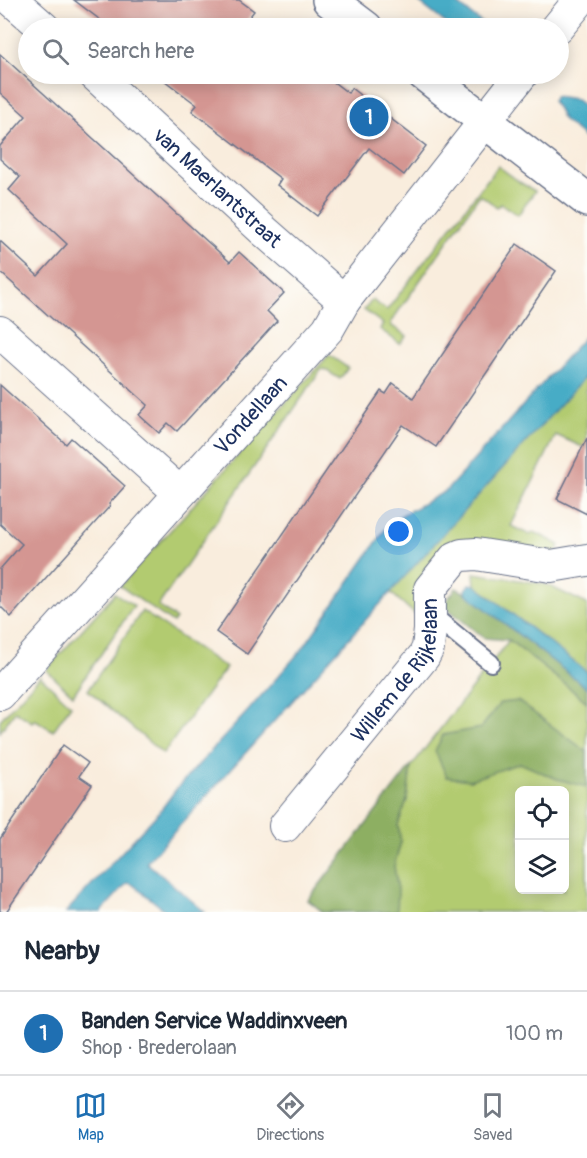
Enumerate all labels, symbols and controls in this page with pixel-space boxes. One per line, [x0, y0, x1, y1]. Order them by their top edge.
search box [18, 18, 569, 84]
icon: search [39, 35, 72, 68]
text: Search here [87, 37, 194, 65]
pin: 1 [350, 94, 388, 140]
street label: van Maerlantstraat [147, 121, 288, 254]
street label: Vondellaan [208, 370, 293, 460]
your location [384, 517, 413, 546]
street label: Willem de Rijkelaan [345, 598, 444, 748]
map controls [515, 786, 569, 894]
button: locate [515, 786, 569, 840]
button: layers [515, 840, 569, 894]
text: Nearby [24, 935, 100, 967]
text: Banden Service Waddinxveen [81, 1007, 348, 1035]
text: 1 [40, 1021, 47, 1046]
text: 100 m [506, 1021, 563, 1046]
text: Shop · Brederolaan [81, 1035, 237, 1060]
tab: Map [74, 1089, 107, 1145]
tab: Directions [256, 1089, 324, 1145]
tab: Saved [473, 1089, 513, 1145]

